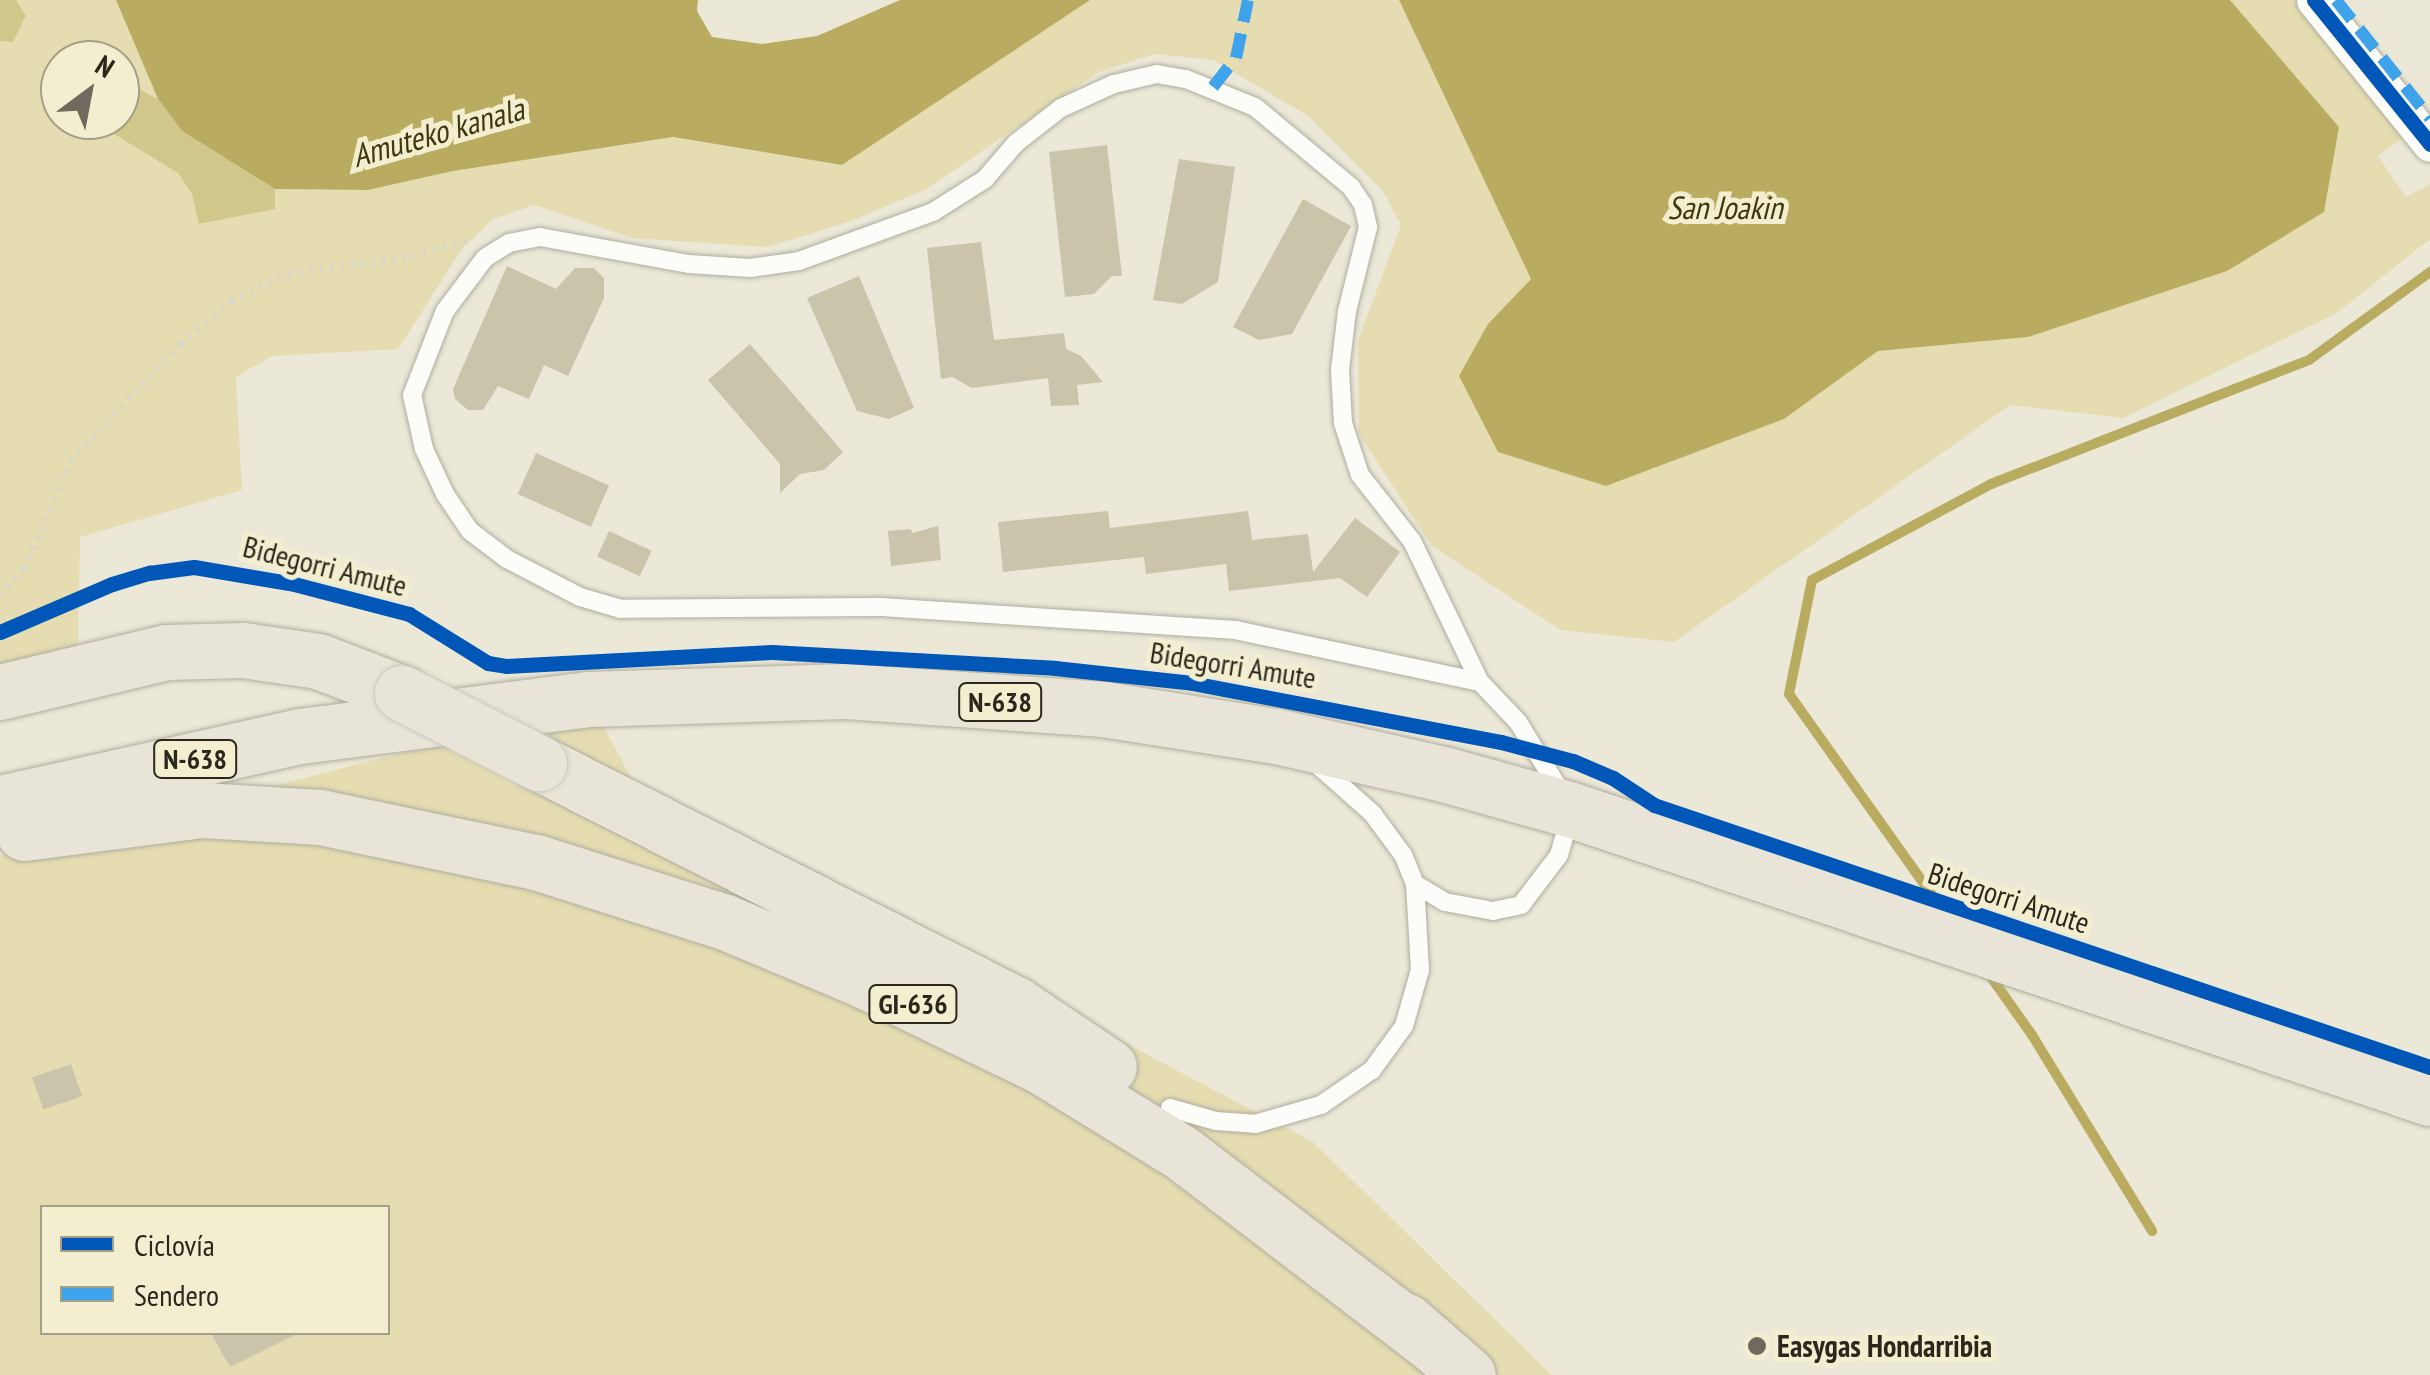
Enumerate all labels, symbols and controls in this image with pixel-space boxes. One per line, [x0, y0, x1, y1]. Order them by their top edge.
north arrow [40, 40, 140, 140]
text: N [89, 46, 121, 86]
water label: Amuteko kanala [348, 89, 528, 175]
water label: San Joakin [1667, 188, 1783, 226]
street label: Bidegorri Amute [239, 528, 411, 604]
street label: Bidegorri Amute [1147, 634, 1319, 696]
road number: N-638 [958, 679, 1042, 725]
road number: N-638 [152, 736, 238, 782]
street label: Bidegorri Amute [1923, 855, 2095, 941]
road number: GI-636 [868, 981, 958, 1027]
legend [40, 1205, 390, 1335]
text: Ciclovía [134, 1225, 215, 1264]
text: Sendero [134, 1275, 219, 1314]
place label: Easygas Hondarribia [1777, 1328, 1992, 1364]
marker: Easygas Hondarribia [1746, 1335, 1768, 1357]

